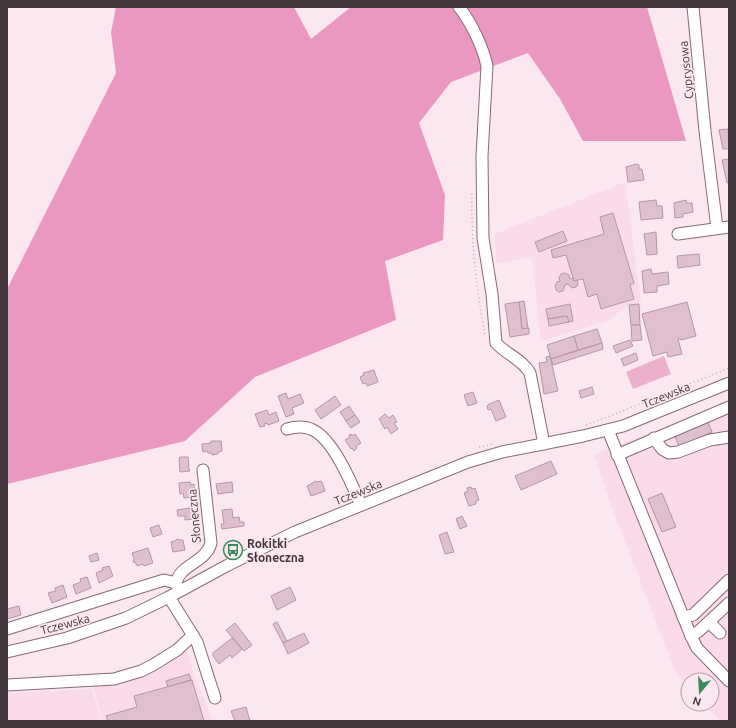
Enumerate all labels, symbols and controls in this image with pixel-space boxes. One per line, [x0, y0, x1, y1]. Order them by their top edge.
street label: Cyprysowa [676, 40, 696, 100]
street label: Tczewska [640, 380, 692, 410]
street label: Tczewska [332, 477, 384, 507]
street label: Słoneczna [185, 488, 203, 544]
place label: Rokitki Słoneczna [247, 537, 304, 564]
bus stop icon: Rokitki Słoneczna [222, 539, 244, 561]
street label: Tczewska [39, 611, 91, 637]
north arrow [680, 672, 720, 712]
text: N [691, 695, 703, 708]

